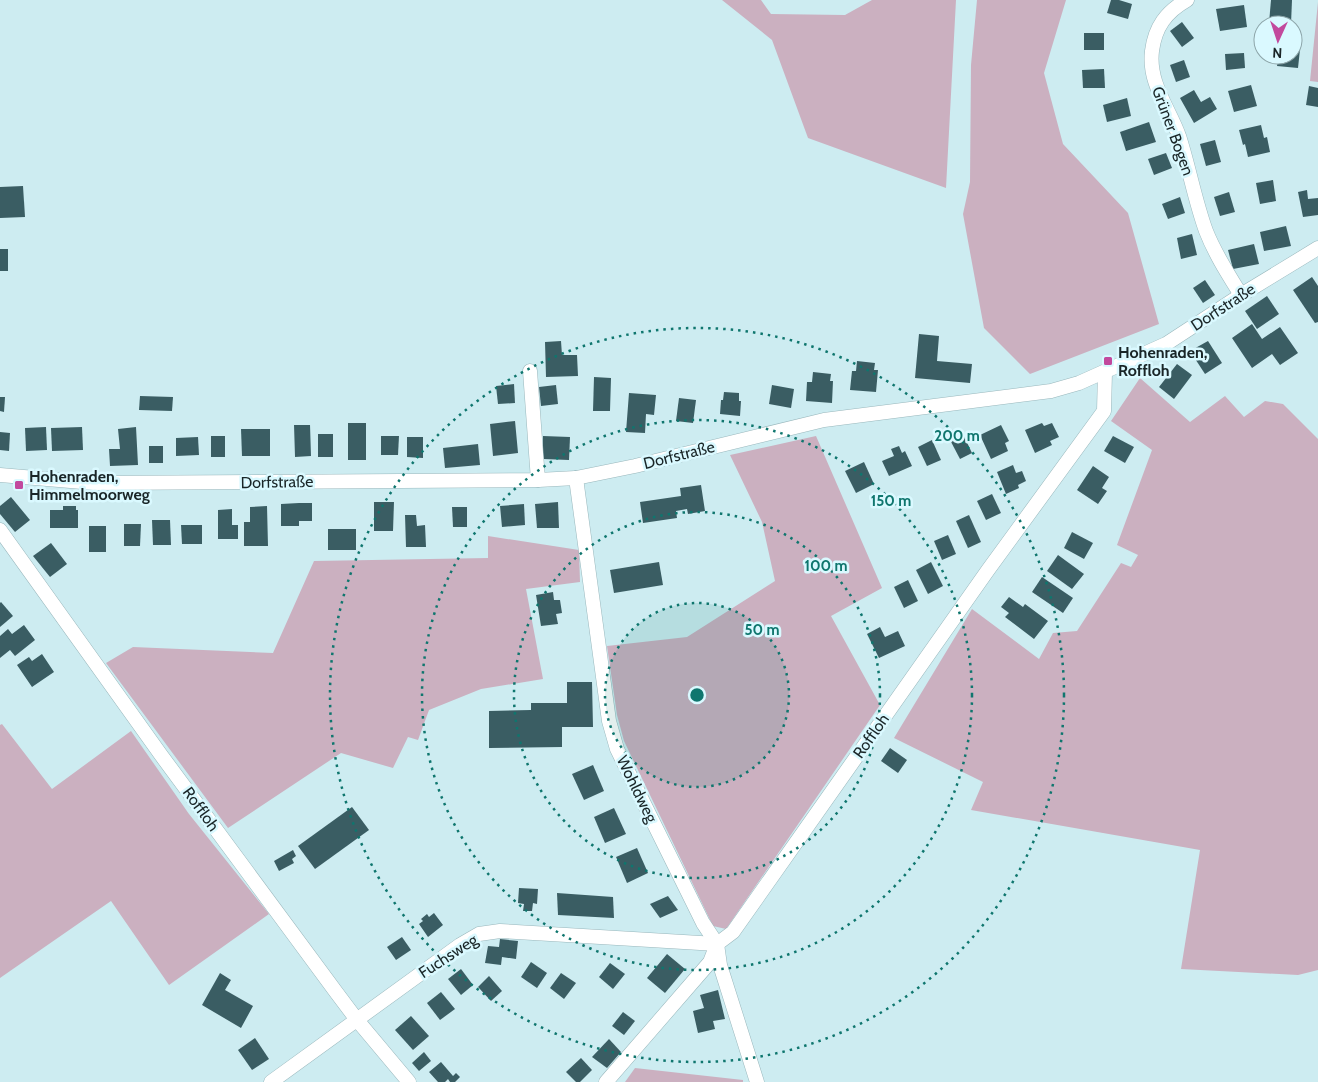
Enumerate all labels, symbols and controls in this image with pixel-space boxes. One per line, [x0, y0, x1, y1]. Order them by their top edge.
north arrow [1253, 15, 1303, 65]
text: N [1272, 44, 1283, 62]
street label: Grüner Bogen [1148, 84, 1198, 178]
street label: Dorfstraße [1187, 279, 1259, 335]
place label: Hohenraden, Roffloh [1118, 343, 1208, 380]
marker: Hohenraden, Roffloh [1102, 355, 1114, 367]
text: 200 m [934, 427, 980, 445]
street label: Dorfstraße [641, 437, 717, 473]
place label: Hohenraden, Himmelmoorweg [29, 467, 150, 504]
street label: Dorfstraße [241, 472, 313, 492]
marker: Hohenraden, Himmelmoorweg [13, 479, 25, 491]
text: 150 m [871, 492, 911, 510]
text: 100 m [804, 557, 848, 575]
text: 50 m [744, 621, 780, 639]
centre of rings [688, 686, 706, 704]
street label: Roffloh [849, 710, 893, 762]
street label: Wohldweg [613, 752, 662, 827]
street label: Roffloh [179, 783, 223, 835]
street label: Fuchsweg [415, 929, 482, 982]

